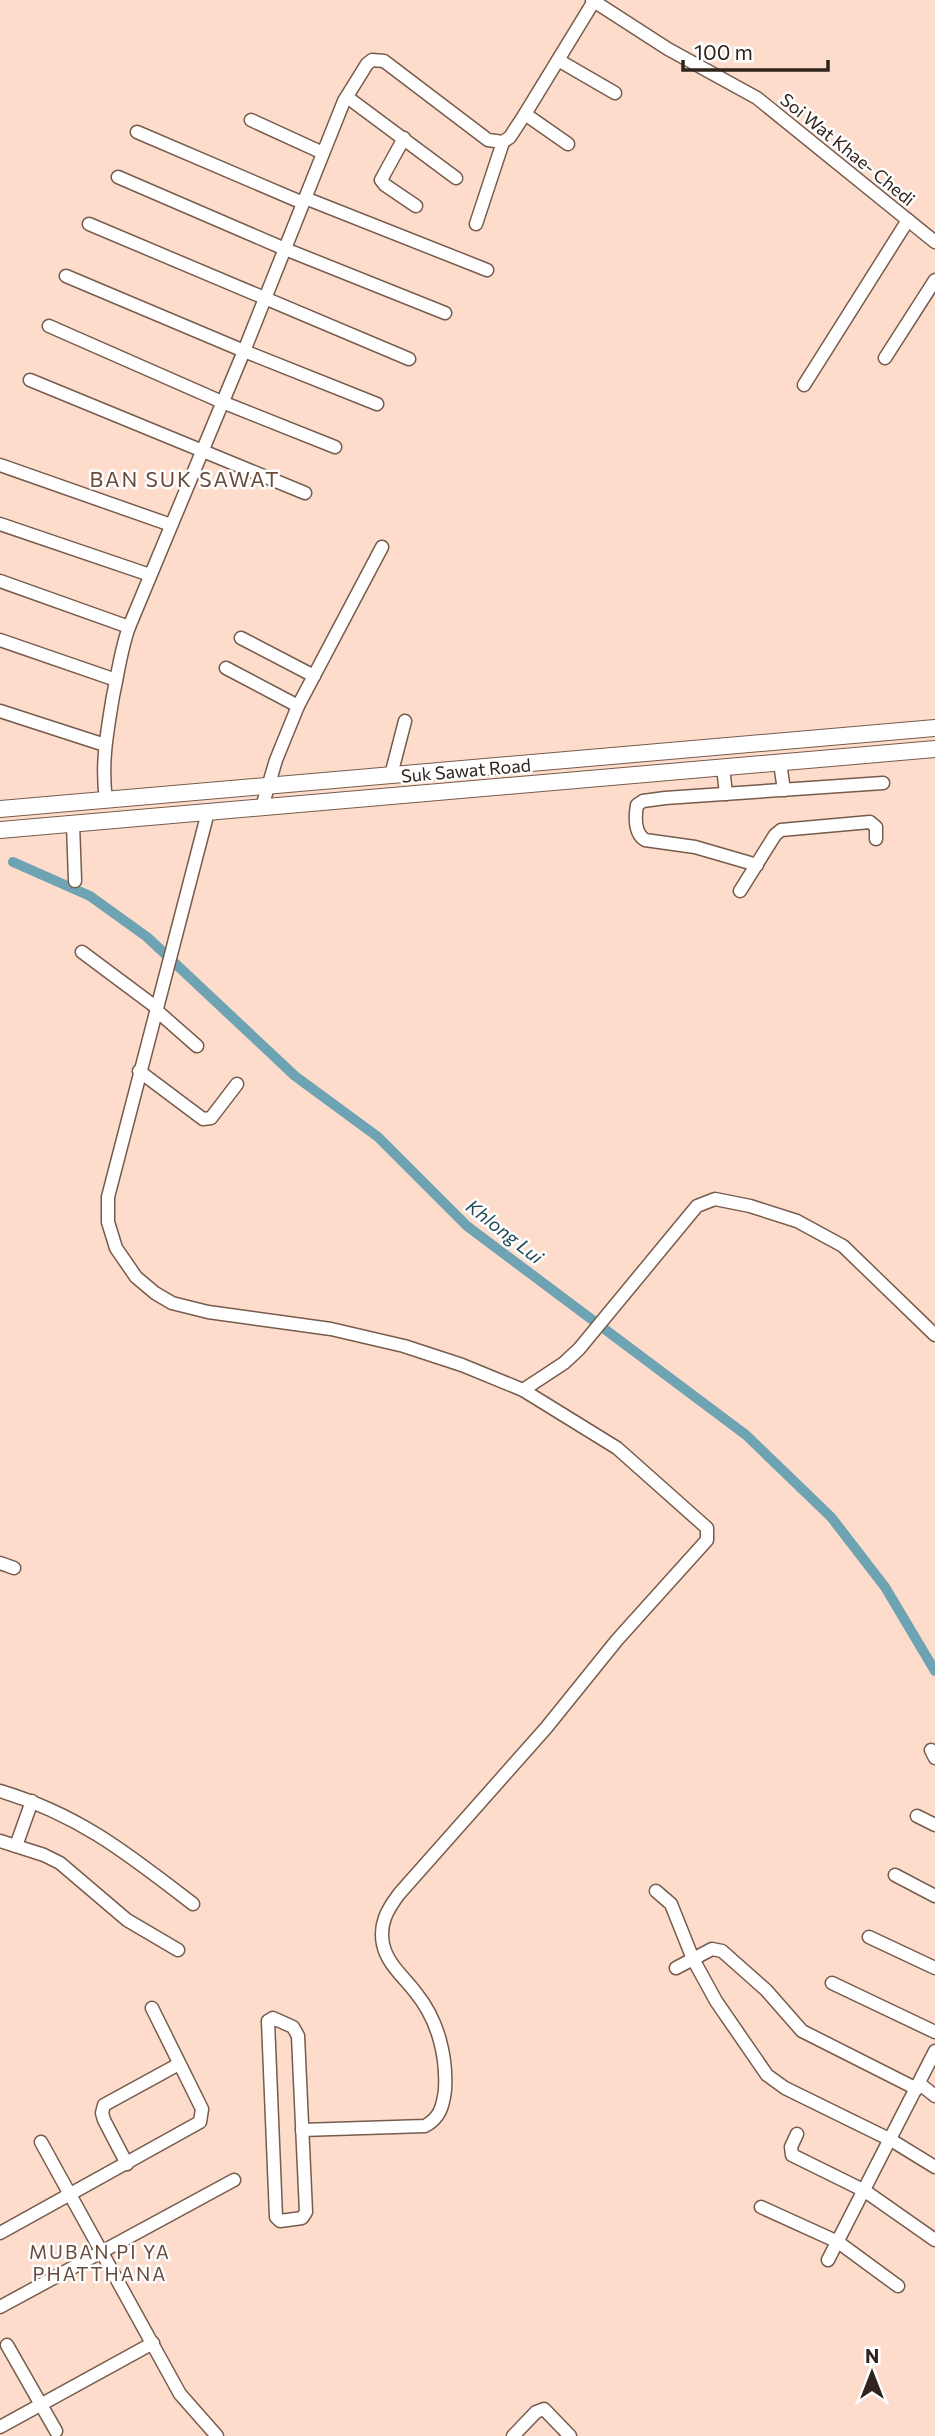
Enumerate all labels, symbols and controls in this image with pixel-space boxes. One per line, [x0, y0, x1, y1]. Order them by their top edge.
scale bar [683, 28, 828, 72]
text: 100 m [694, 39, 753, 64]
street label: Soi Wat Khae- Chedi [776, 88, 920, 210]
district label: BAN SUK SAWAT [90, 466, 280, 491]
street label: Suk Sawat Road [400, 753, 532, 787]
water label: Khlong Lui [462, 1194, 549, 1269]
district label: MUBAN PI YA PHATTHANA [29, 2240, 171, 2285]
north arrow [837, 2338, 907, 2408]
text: N [865, 2344, 879, 2367]

